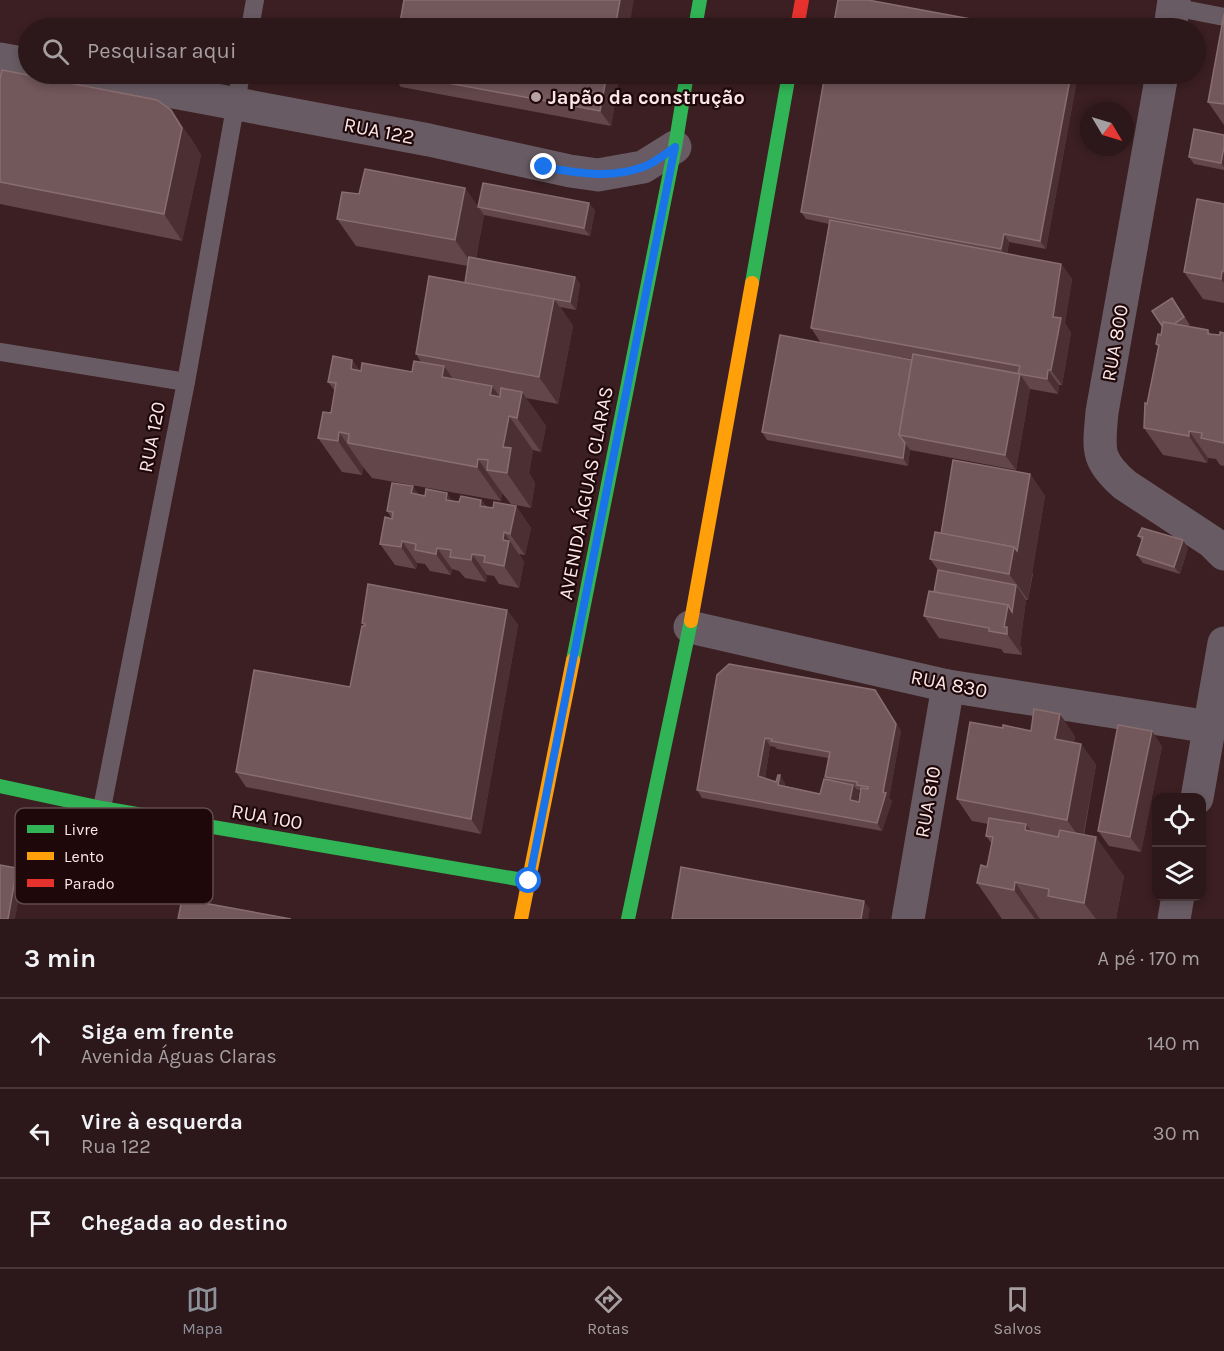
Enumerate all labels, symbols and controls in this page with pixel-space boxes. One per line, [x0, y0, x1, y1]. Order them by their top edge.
search box [18, 18, 1206, 84]
icon: search [39, 35, 72, 68]
text: Pesquisar aqui [87, 38, 236, 64]
place label: Japão da construção [548, 86, 745, 109]
marker: Japão da construção [529, 90, 543, 104]
north arrow [1080, 102, 1134, 156]
street label: RUA 122 [342, 113, 416, 149]
route end [530, 153, 556, 179]
street label: RUA 800 [1097, 303, 1133, 383]
street label: AVENIDA ÁGUAS CLARAS [553, 384, 618, 602]
street label: RUA 120 [134, 400, 170, 474]
street label: RUA 830 [909, 665, 989, 703]
street label: RUA 810 [910, 764, 946, 840]
map controls [1152, 793, 1206, 901]
button: locate [1152, 793, 1206, 847]
street label: RUA 100 [230, 799, 304, 835]
legend [15, 808, 213, 904]
text: Livre [64, 820, 98, 839]
text: Lento [64, 847, 104, 866]
button: layers [1152, 847, 1206, 901]
route start [515, 867, 541, 893]
text: Parado [64, 874, 114, 893]
text: 3 min [24, 943, 96, 974]
text: A pé · 170 m [1097, 947, 1200, 970]
text: Siga em frente [81, 1019, 234, 1045]
icon: ahead [24, 1027, 57, 1060]
text: 140 m [1147, 1032, 1200, 1055]
text: Avenida Águas Claras [81, 1045, 277, 1068]
text: Vire à esquerda [81, 1109, 243, 1135]
icon: left [24, 1117, 57, 1150]
text: 30 m [1153, 1122, 1200, 1145]
text: Rua 122 [81, 1135, 151, 1158]
icon: arrive [24, 1207, 57, 1240]
text: Chegada ao destino [81, 1210, 288, 1236]
tab: Mapa [182, 1283, 223, 1338]
tab: Rotas [587, 1283, 629, 1338]
tab: Salvos [994, 1283, 1042, 1338]

